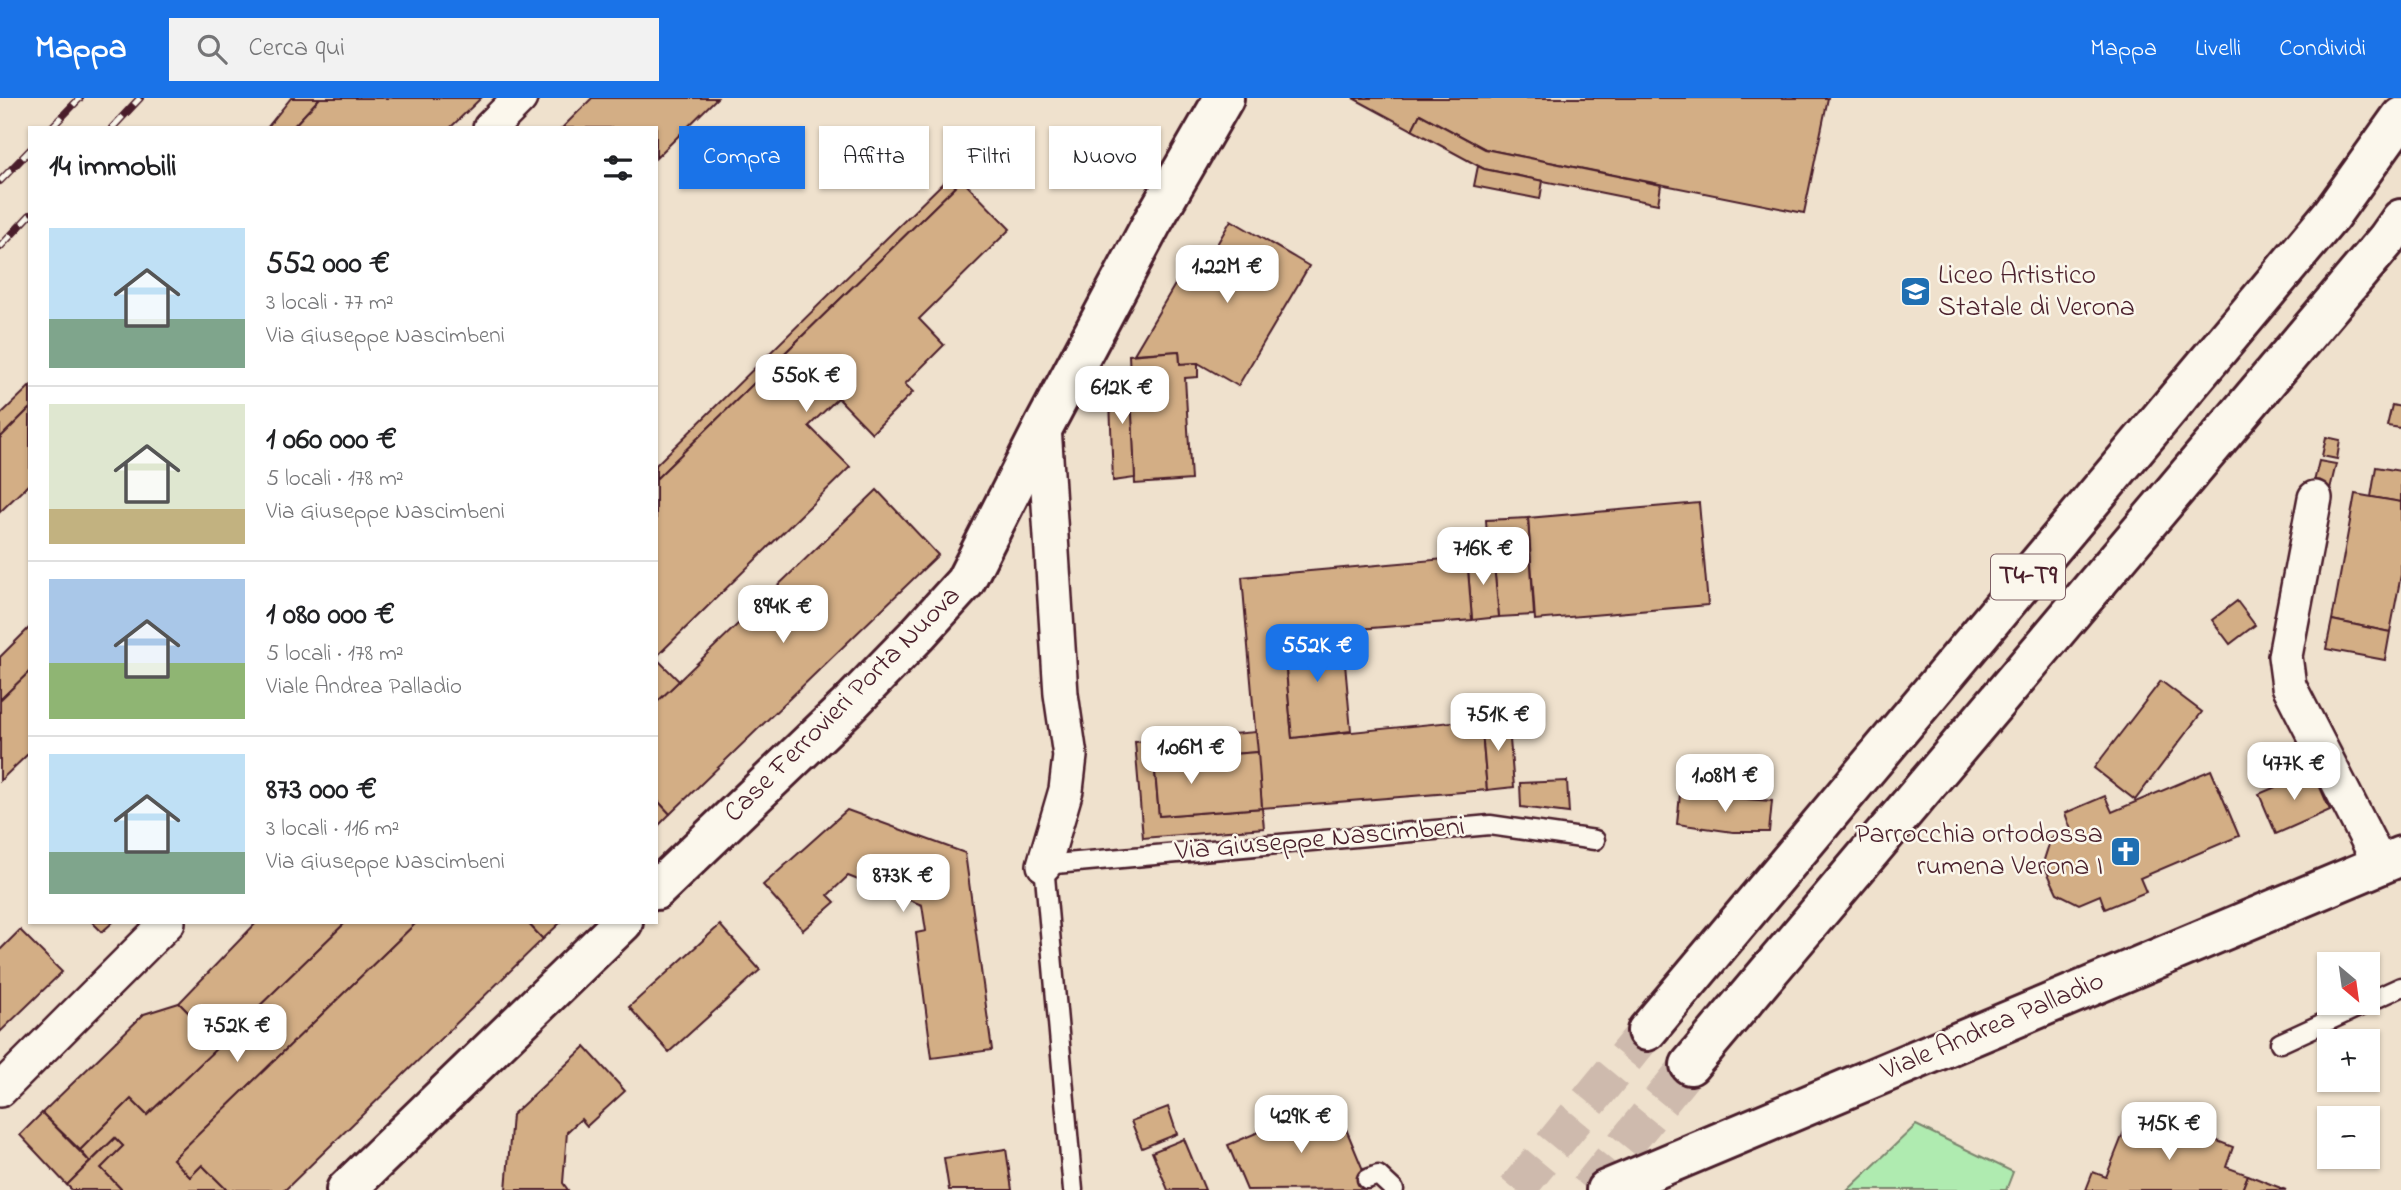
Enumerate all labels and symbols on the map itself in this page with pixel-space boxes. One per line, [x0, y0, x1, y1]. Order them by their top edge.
pin: 1.22M € [1162, 246, 1292, 305]
place label: Liceo Artistico Statale di Verona [1938, 256, 2135, 329]
school or university icon: Liceo Artistico Statale di Verona [1898, 275, 1932, 309]
pin: 550K € [749, 354, 863, 414]
pin: 612K € [1065, 366, 1179, 426]
pin: 716K € [1426, 528, 1540, 587]
road number: T4-T9 [1991, 555, 2065, 600]
street label: Case Ferrovieri Porta Nuova [715, 577, 971, 833]
pin: 894K € [726, 586, 840, 645]
pin: 552K € [1260, 624, 1374, 684]
pin: 751K € [1441, 694, 1555, 753]
pin: 1.06M € [1126, 726, 1256, 786]
pin: 477K € [2237, 742, 2351, 802]
pin: 1.08M € [1660, 754, 1790, 814]
street label: Via Giuseppe Nascimbeni [1172, 807, 1467, 873]
place label: Parrocchia ortodossa rumena Verona I [1855, 815, 2103, 888]
church icon: Parrocchia ortodossa rumena Verona I [2109, 834, 2143, 868]
pin: 873K € [846, 854, 960, 914]
north arrow [2317, 952, 2380, 1015]
street label: Viale Andrea Palladio [1874, 962, 2111, 1093]
pin: 752K € [180, 1004, 294, 1064]
pin: 429K € [1244, 1096, 1358, 1155]
pin: 715K € [2112, 1102, 2226, 1162]

